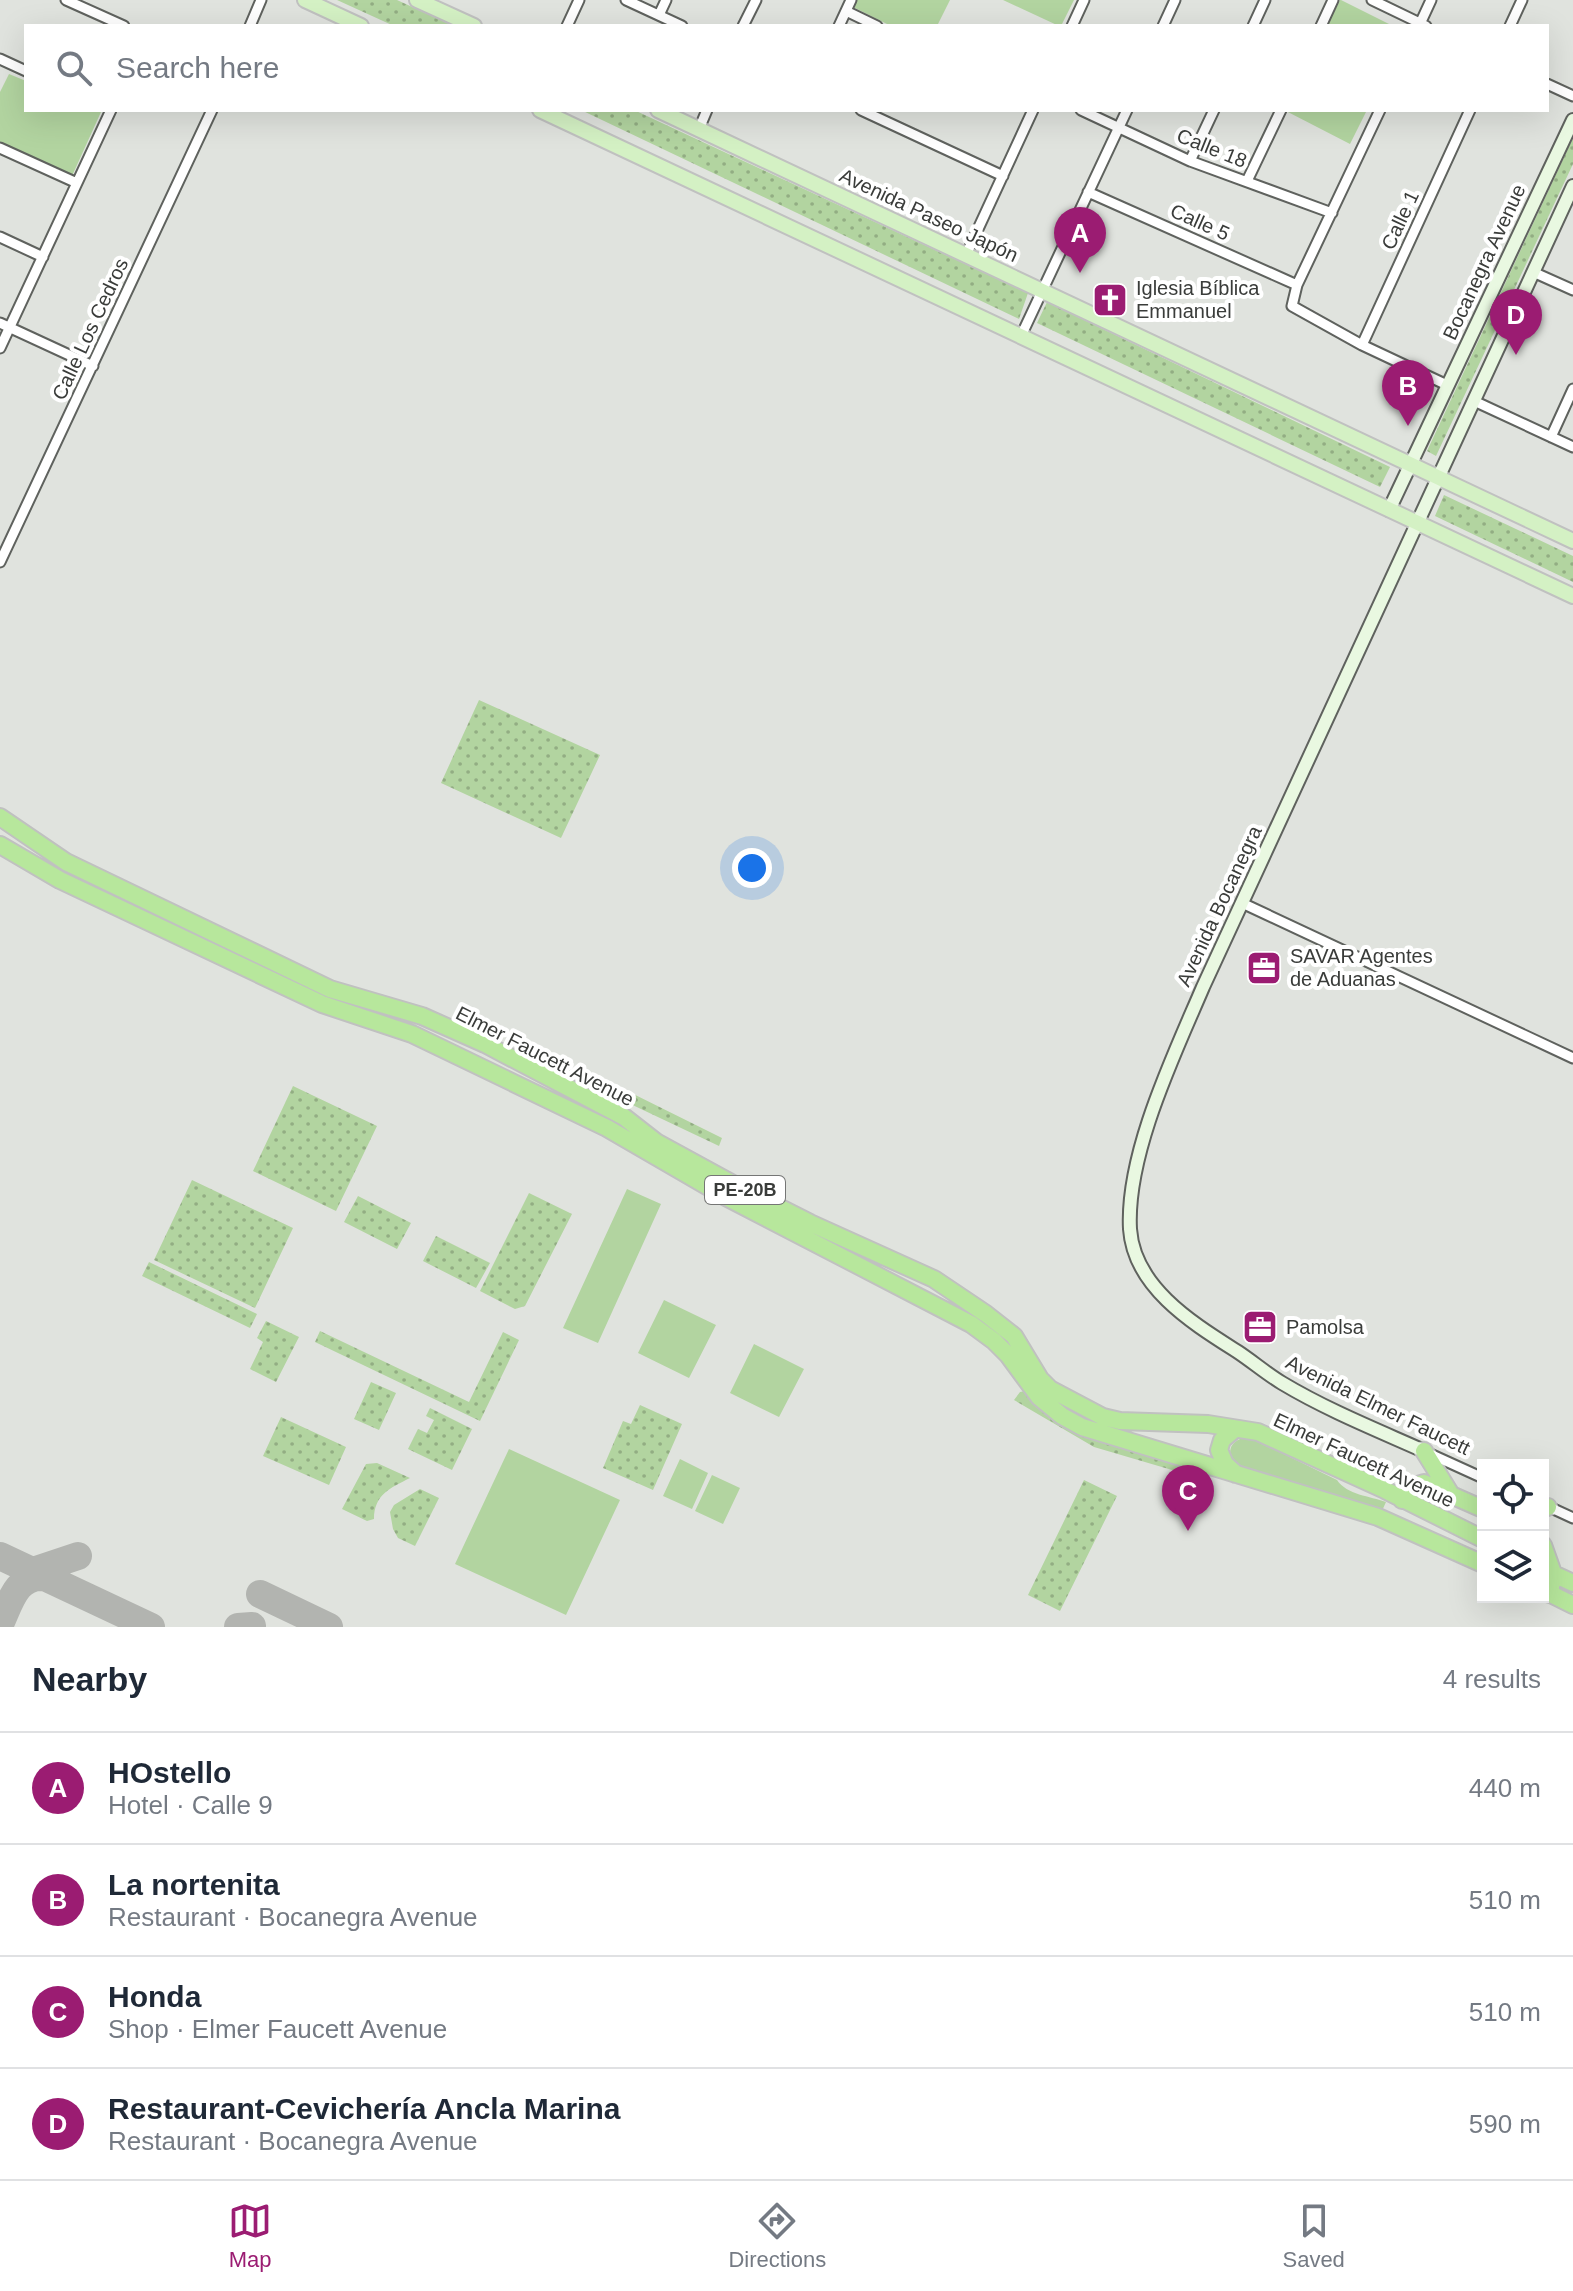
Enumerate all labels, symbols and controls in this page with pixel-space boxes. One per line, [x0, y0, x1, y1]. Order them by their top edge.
search box [24, 24, 1549, 112]
icon: search [52, 46, 96, 90]
text: Search here [116, 51, 279, 84]
street label: Calle 18 [1174, 124, 1250, 172]
street label: Avenida Paseo Japón [836, 164, 1022, 266]
street label: Bocanegra Avenue [1438, 181, 1530, 343]
street label: Calle 1 [1377, 187, 1423, 253]
street label: Calle 5 [1167, 199, 1233, 245]
pin: A [1054, 207, 1106, 273]
street label: Calle Los Cedros [48, 255, 132, 403]
place label: Iglesia Bíblica Emmanuel [1136, 277, 1260, 322]
church icon: Iglesia Bíblica Emmanuel [1091, 281, 1129, 319]
pin: D [1490, 289, 1542, 355]
pin: B [1382, 360, 1434, 426]
street label: Avenida Bocanegra [1172, 822, 1266, 990]
your location [732, 848, 772, 888]
place label: SAVAR Agentes de Aduanas [1290, 945, 1433, 990]
office icon: SAVAR Agentes de Aduanas [1245, 949, 1283, 987]
street label: Elmer Faucett Avenue [453, 1002, 637, 1110]
road number: PE-20B [705, 1176, 785, 1204]
office icon: Pamolsa [1241, 1308, 1279, 1346]
place label: Pamolsa [1286, 1316, 1365, 1338]
street label: Avenida Elmer Faucett [1282, 1351, 1474, 1459]
street label: Elmer Faucett Avenue [1270, 1409, 1458, 1511]
map controls [1477, 1459, 1549, 1603]
button: locate [1477, 1459, 1549, 1531]
pin: C [1162, 1465, 1214, 1531]
button: layers [1477, 1531, 1549, 1603]
text: Nearby [32, 1660, 147, 1698]
text: 4 results [1443, 1664, 1541, 1694]
text: HOstello [108, 1756, 231, 1789]
text: A [49, 1773, 67, 1803]
text: 440 m [1469, 1773, 1541, 1803]
text: Hotel · Calle 9 [108, 1790, 273, 1820]
text: La nortenita [108, 1868, 280, 1901]
text: B [49, 1885, 67, 1915]
text: 510 m [1469, 1885, 1541, 1915]
text: Restaurant · Bocanegra Avenue [108, 1902, 478, 1932]
text: Honda [108, 1980, 201, 2013]
text: C [49, 1997, 67, 2027]
text: 510 m [1469, 1997, 1541, 2027]
text: Shop · Elmer Faucett Avenue [108, 2014, 447, 2044]
text: Restaurant-Cevichería Ancla Marina [108, 2092, 620, 2125]
text: D [49, 2109, 67, 2139]
text: 590 m [1469, 2109, 1541, 2139]
text: Restaurant · Bocanegra Avenue [108, 2126, 478, 2156]
tab: Map [228, 2199, 272, 2273]
tab: Directions [728, 2199, 826, 2273]
tab: Saved [1282, 2199, 1345, 2273]

